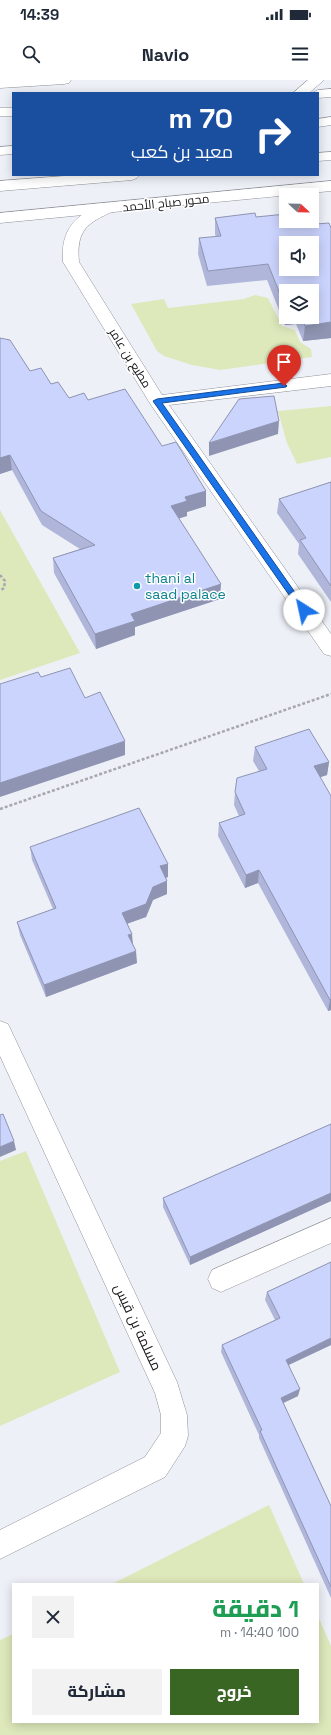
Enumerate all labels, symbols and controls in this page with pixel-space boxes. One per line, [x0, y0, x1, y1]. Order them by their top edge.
text: 14:39 [20, 5, 59, 24]
icon: search [20, 43, 42, 65]
text: Navio [142, 43, 189, 66]
icon: menu [289, 43, 311, 65]
text: 70 m [168, 100, 233, 136]
icon: right [247, 108, 299, 160]
text: معبد بن كعب [131, 140, 233, 163]
north arrow [279, 188, 319, 228]
map controls [279, 188, 319, 324]
street label: محور صباح الأحمد [122, 190, 210, 216]
button: sound [279, 236, 319, 276]
button: layers [279, 284, 319, 324]
street label: مطيع بن عامر [105, 324, 155, 391]
pin [267, 345, 301, 386]
icon: arrive [273, 351, 295, 373]
place label: thani al saad palace [145, 569, 226, 603]
marker: thani al saad palace [132, 581, 142, 591]
position arrow [283, 589, 325, 631]
street label: مسلمة بن قيس [110, 1281, 166, 1373]
text: 1 دقيقة [212, 1593, 299, 1624]
button: close [32, 1596, 74, 1638]
text: 100 m · 14:40 [220, 1624, 299, 1641]
button: مشاركة [32, 1669, 162, 1715]
button: خروج [170, 1669, 299, 1715]

